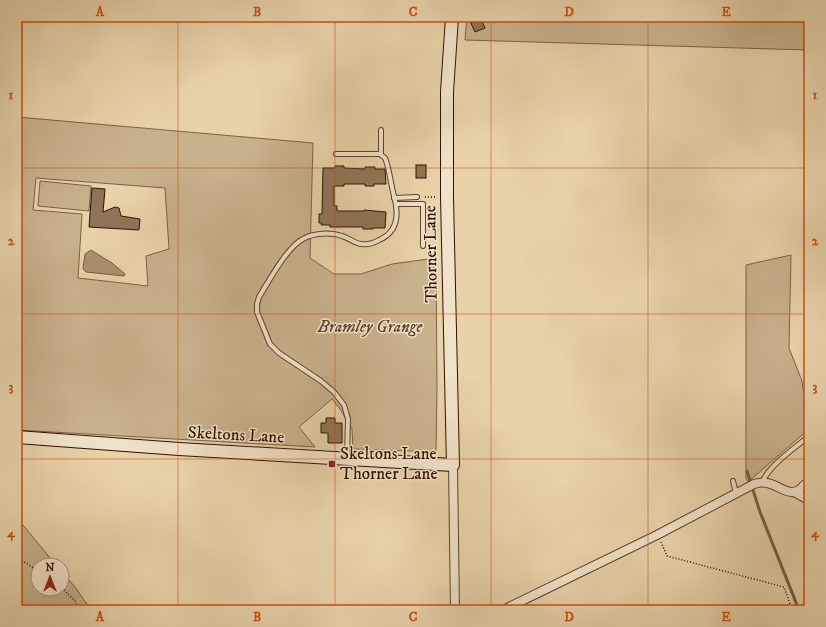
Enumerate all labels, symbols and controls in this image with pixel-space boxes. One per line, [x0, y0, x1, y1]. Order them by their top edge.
text: A [95, 4, 105, 20]
text: B [253, 4, 261, 20]
text: C [409, 4, 418, 20]
text: D [564, 4, 574, 20]
text: E [721, 4, 731, 20]
text: 1 [9, 87, 14, 103]
text: 1 [813, 87, 818, 103]
street label: Thorner Lane [419, 205, 443, 303]
text: 2 [8, 233, 15, 249]
text: 2 [812, 233, 819, 249]
park label: Bramley Grange [317, 316, 424, 338]
text: 3 [9, 379, 14, 395]
text: 3 [813, 379, 818, 395]
street label: Skeltons Lane [187, 421, 285, 449]
place label: Skeltons Lane Thorner Lane [340, 443, 437, 485]
marker: Skeltons Lane Thorner Lane [327, 459, 337, 469]
text: 4 [6, 525, 15, 542]
text: 4 [810, 525, 819, 542]
north arrow [30, 557, 70, 597]
text: N [45, 561, 55, 575]
text: A [95, 609, 105, 625]
text: B [253, 609, 261, 625]
text: C [409, 609, 418, 625]
text: D [564, 609, 574, 625]
text: E [721, 609, 731, 625]

